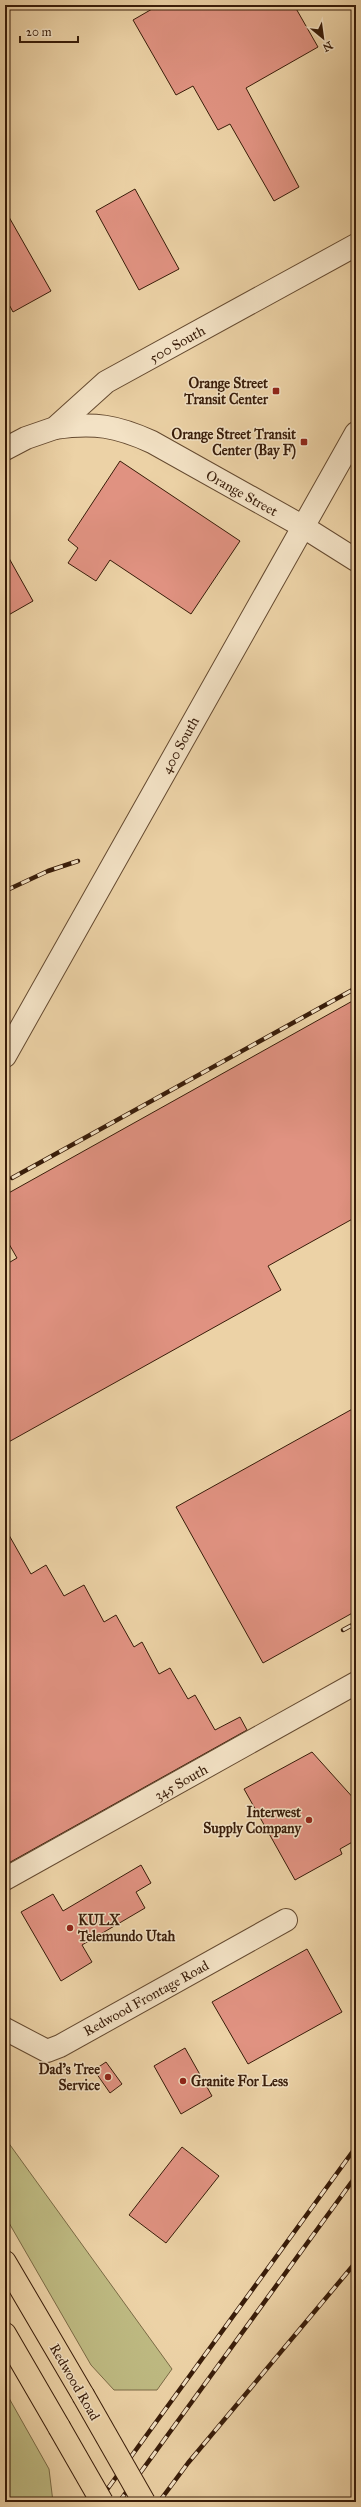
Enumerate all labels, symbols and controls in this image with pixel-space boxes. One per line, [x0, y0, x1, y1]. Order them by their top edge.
scale bar [20, 18, 78, 44]
north arrow [303, 18, 343, 58]
text: 20 m [26, 25, 52, 39]
text: N [320, 38, 335, 55]
street label: 500 South [146, 322, 208, 367]
place label: Orange Street Transit Center [183, 375, 269, 408]
marker: Orange Street Transit Center [271, 386, 281, 396]
place label: Orange Street Transit Center (Bay F) [172, 426, 296, 460]
marker: Orange Street Transit Center (Bay F) [299, 437, 309, 447]
street label: Orange Street [203, 467, 281, 520]
street label: 400 South [158, 714, 203, 777]
street label: 345 South [152, 1761, 211, 1804]
place label: Interwest Supply Company [203, 1804, 302, 1838]
marker: Interwest Supply Company [304, 1815, 314, 1825]
place label: KULX Telemundo Utah [77, 1912, 175, 1945]
marker: KULX Telemundo Utah [65, 1923, 75, 1933]
street label: Redwood Frontage Road [81, 1957, 212, 2040]
place label: Dad's Tree Service [38, 2061, 100, 2094]
marker: Dad's Tree Service [103, 2072, 113, 2082]
place label: Granite For Less [191, 2073, 288, 2090]
marker: Granite For Less [178, 2076, 188, 2086]
street label: Redwood Road [46, 2341, 103, 2424]

